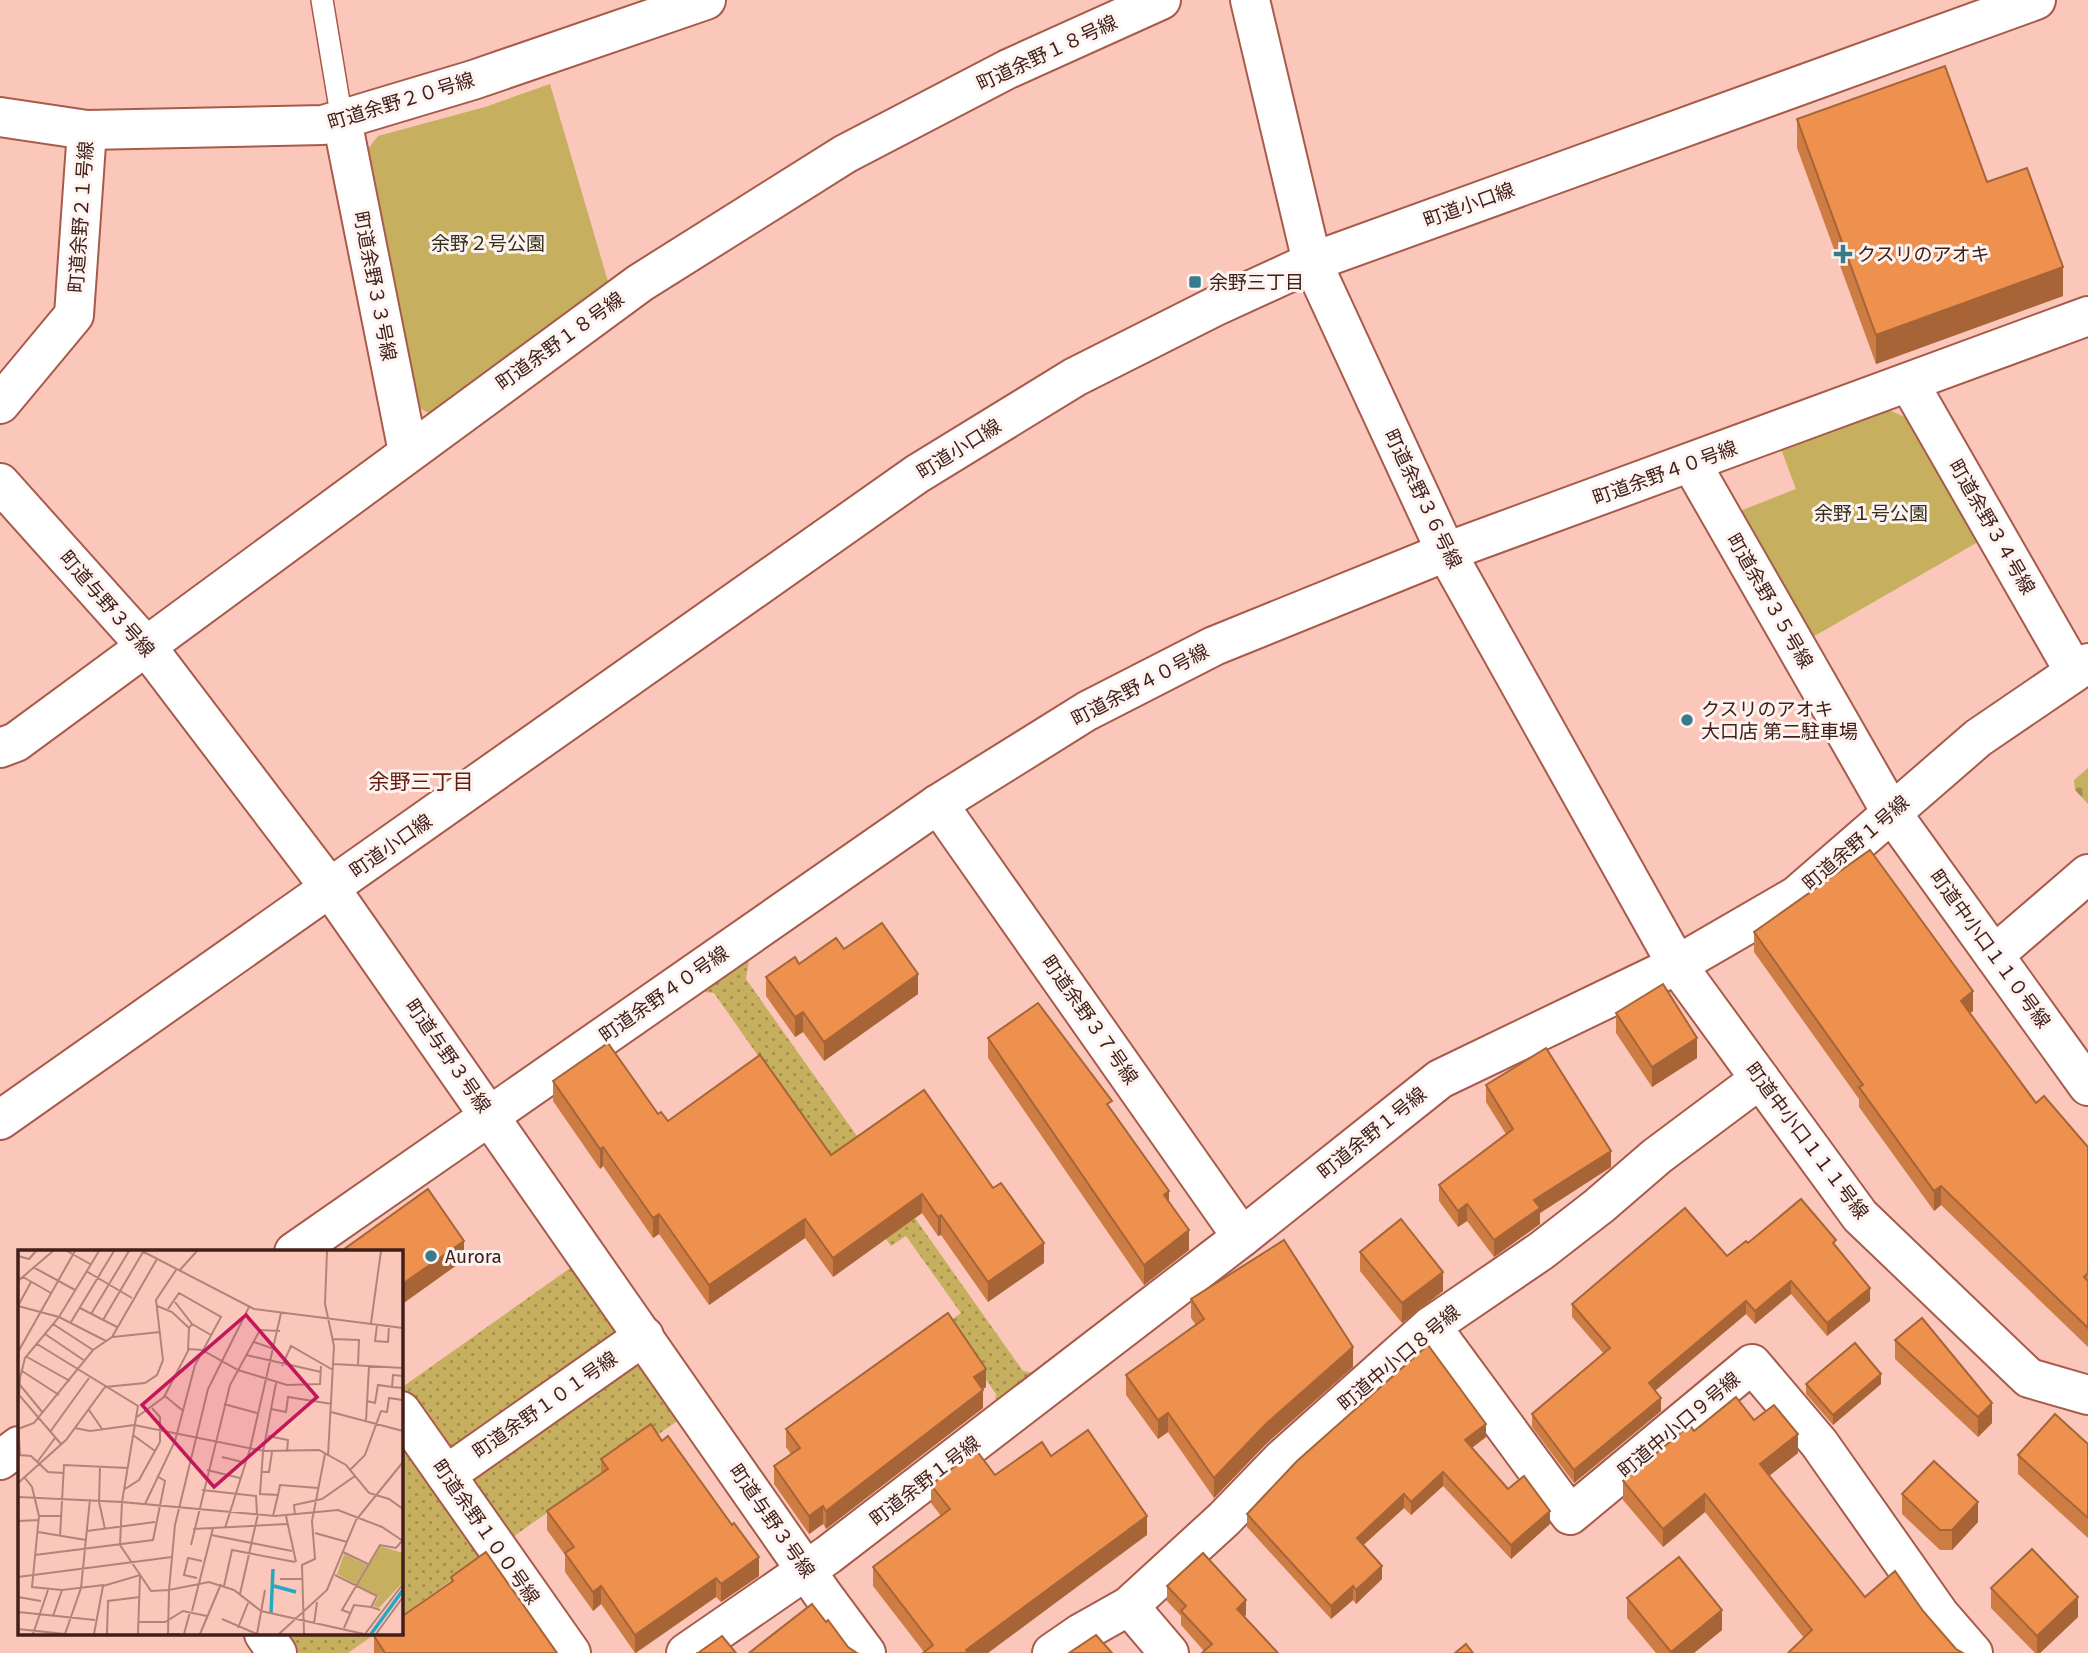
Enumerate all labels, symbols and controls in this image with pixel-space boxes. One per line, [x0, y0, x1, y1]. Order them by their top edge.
street label: 町道余野１８号線 [973, 10, 1121, 96]
street label: 町道余野２０号線 [325, 68, 477, 134]
street label: 町道余野２１号線 [64, 140, 98, 294]
street label: 町道小口線 [1420, 178, 1518, 232]
street label: 町道余野３３号線 [349, 209, 401, 363]
park label: 余野２号公園 [431, 232, 545, 255]
place label: クスリのアオキ [1857, 243, 1989, 266]
marker: クスリのアオキ [1835, 246, 1851, 262]
place label: 余野三丁目 [1209, 271, 1304, 294]
marker: 余野三丁目 [1187, 274, 1203, 290]
street label: 町道余野１８号線 [492, 287, 628, 395]
street label: 町道小口線 [913, 414, 1005, 484]
street label: 町道余野３６号線 [1379, 426, 1467, 572]
street label: 町道余野４０号線 [1590, 436, 1740, 510]
street label: 町道余野３４号線 [1944, 455, 2040, 599]
park label: 余野１号公園 [1814, 502, 1928, 525]
street label: 町道余野３５号線 [1722, 529, 1818, 673]
street label: 町道与野３号線 [55, 546, 159, 662]
street label: 町道余野４０号線 [1067, 639, 1213, 731]
place label: クスリのアオキ 大口店 第二駐車場 [1701, 698, 1858, 743]
marker: クスリのアオキ 大口店 第二駐車場 [1679, 712, 1695, 728]
district label: 余野三丁目 [369, 769, 474, 795]
street label: 町道余野１号線 [1798, 791, 1914, 895]
street label: 町道小口線 [345, 809, 437, 883]
street label: 町道中小口１１０号線 [1925, 865, 2055, 1033]
street label: 町道余野４０号線 [595, 941, 733, 1047]
street label: 町道余野３７号線 [1037, 951, 1143, 1089]
street label: 町道与野３号線 [400, 995, 496, 1117]
street label: 町道中小口１１１号線 [1741, 1058, 1873, 1224]
street label: 町道余野１号線 [1313, 1082, 1431, 1184]
place label: Aurora [445, 1245, 502, 1268]
marker: Aurora [423, 1248, 439, 1264]
inset map [18, 1250, 402, 1636]
street label: 町道中小口８号線 [1333, 1300, 1465, 1416]
street label: 町道余野１０１号線 [468, 1347, 622, 1463]
street label: 町道中小口９号線 [1613, 1367, 1745, 1483]
street label: 町道余野１号線 [866, 1431, 984, 1531]
street label: 町道余野１００号線 [428, 1455, 544, 1609]
street label: 町道与野３号線 [724, 1460, 820, 1582]

